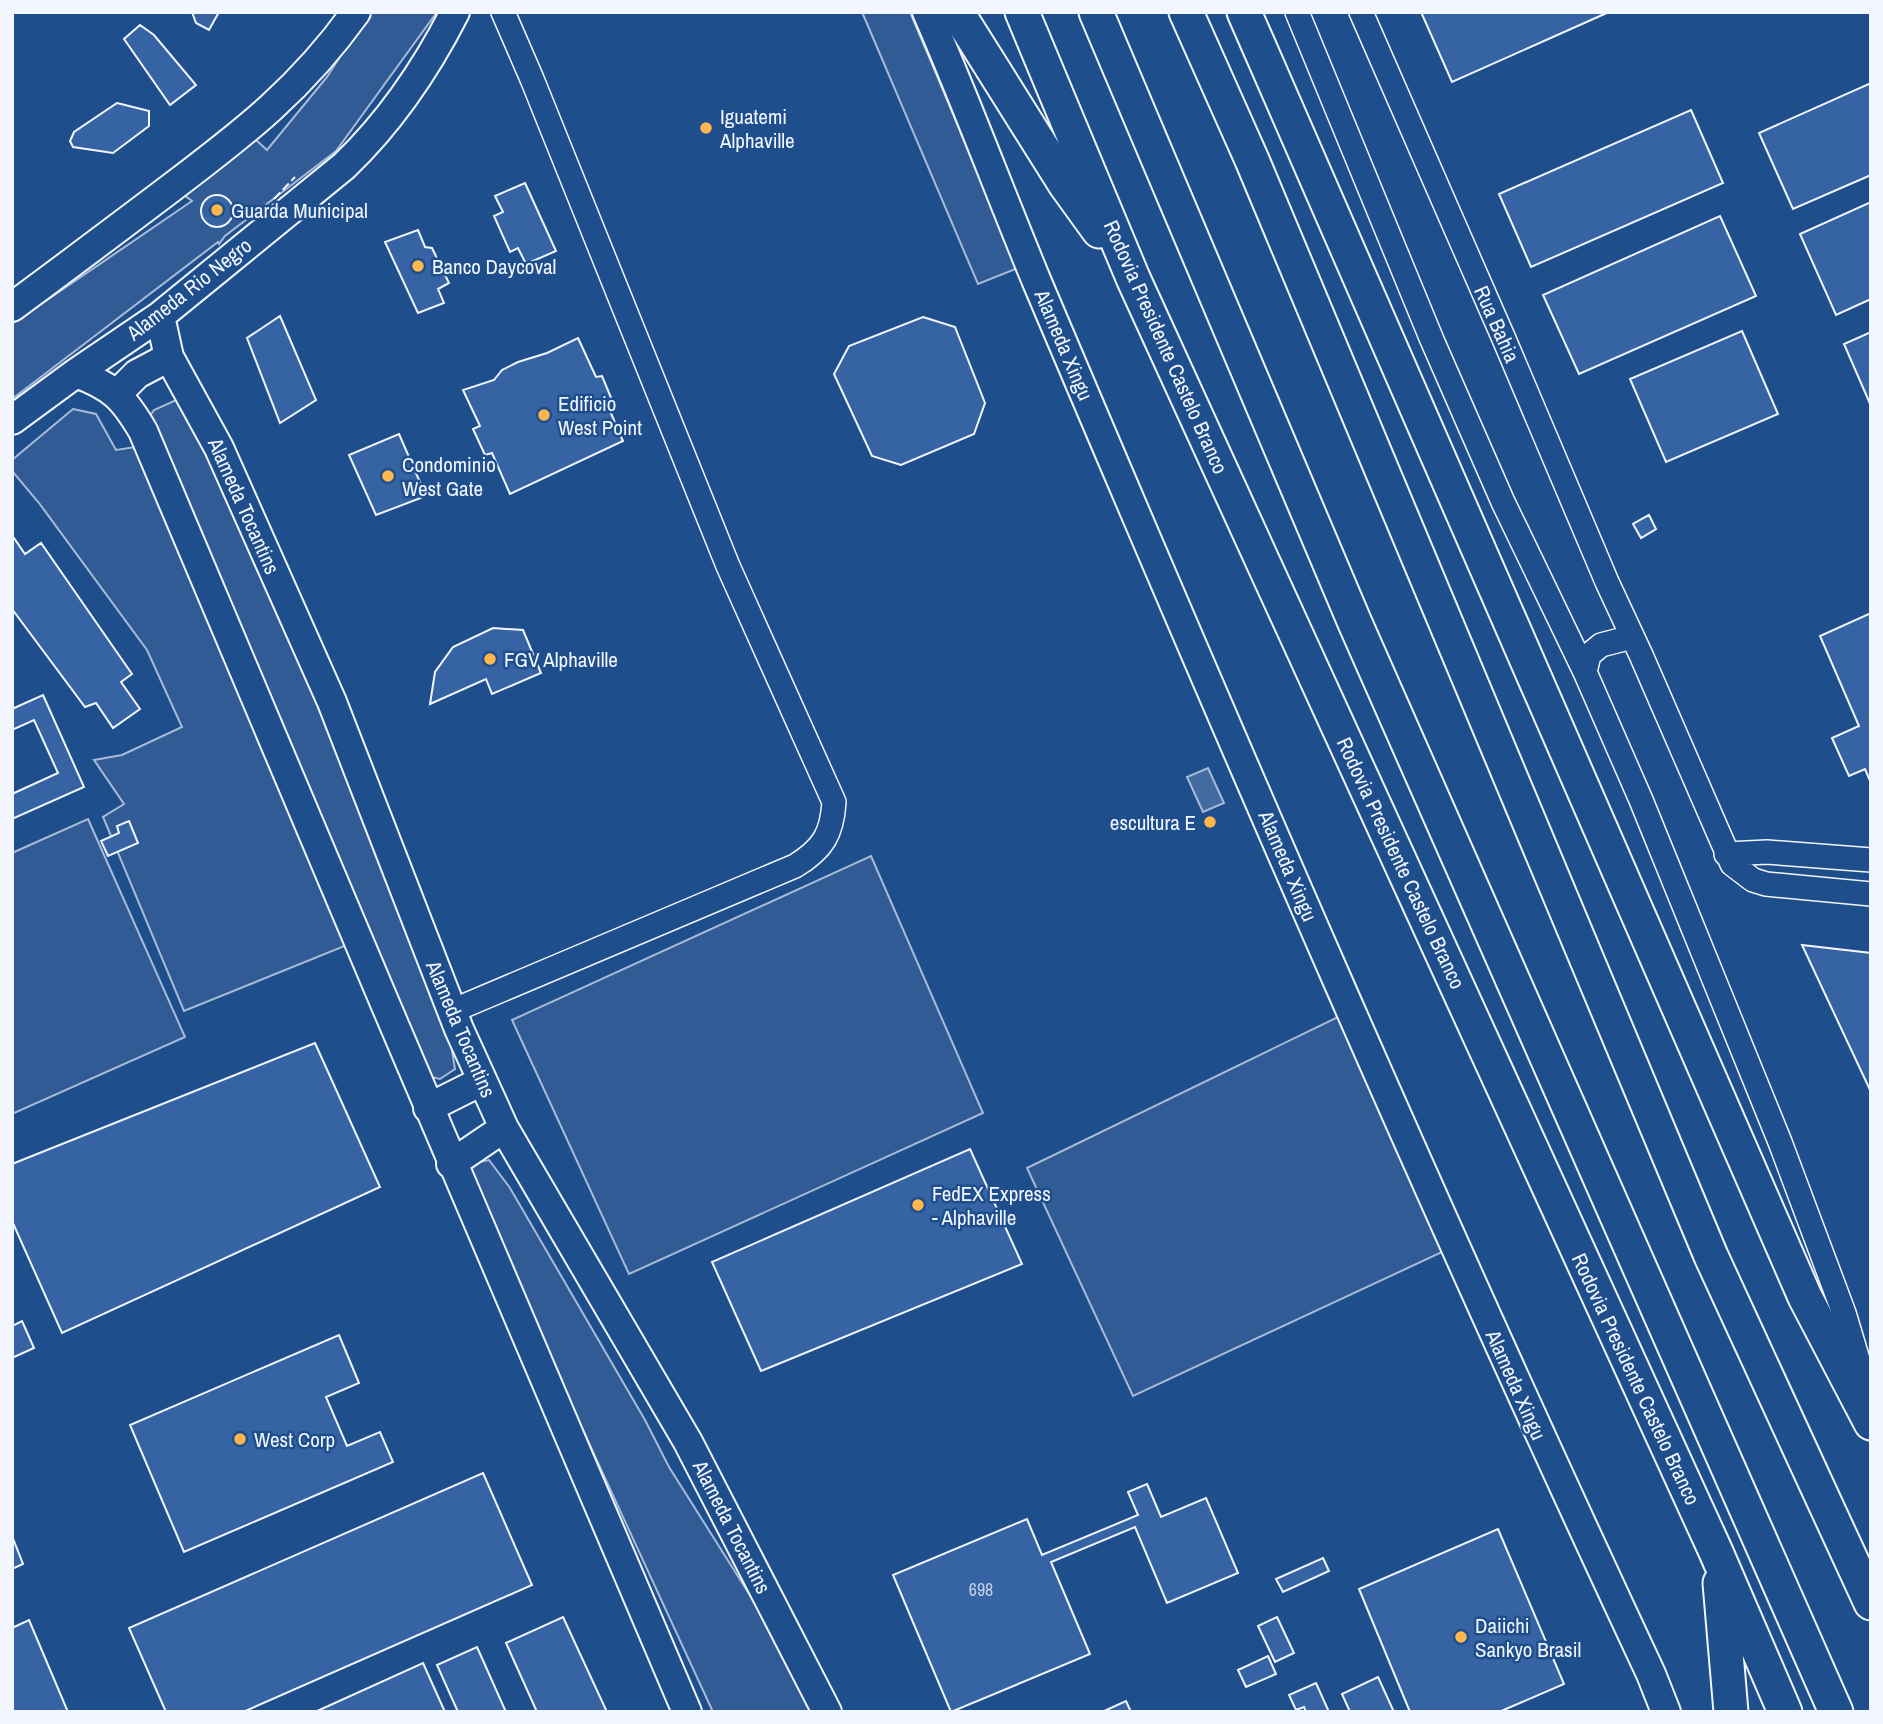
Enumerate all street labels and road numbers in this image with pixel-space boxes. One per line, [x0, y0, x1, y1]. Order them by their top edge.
street label: Rodovia Presidente Castelo Branco [1097, 216, 1235, 478]
street label: Alameda Rio Negro [120, 231, 258, 348]
street label: Rua Bahia [1467, 281, 1527, 367]
street label: Alameda Xingu [1027, 284, 1100, 405]
street label: Alameda Tocantins [201, 432, 287, 579]
street label: Rodovia Presidente Castelo Branco [1330, 732, 1472, 994]
street label: Alameda Xingu [1251, 805, 1324, 926]
street label: Alameda Tocantins [419, 955, 503, 1102]
street label: Rodovia Presidente Castelo Branco [1565, 1248, 1707, 1510]
street label: Alameda Xingu [1478, 1324, 1553, 1445]
street label: Alameda Tocantins [685, 1454, 778, 1599]

